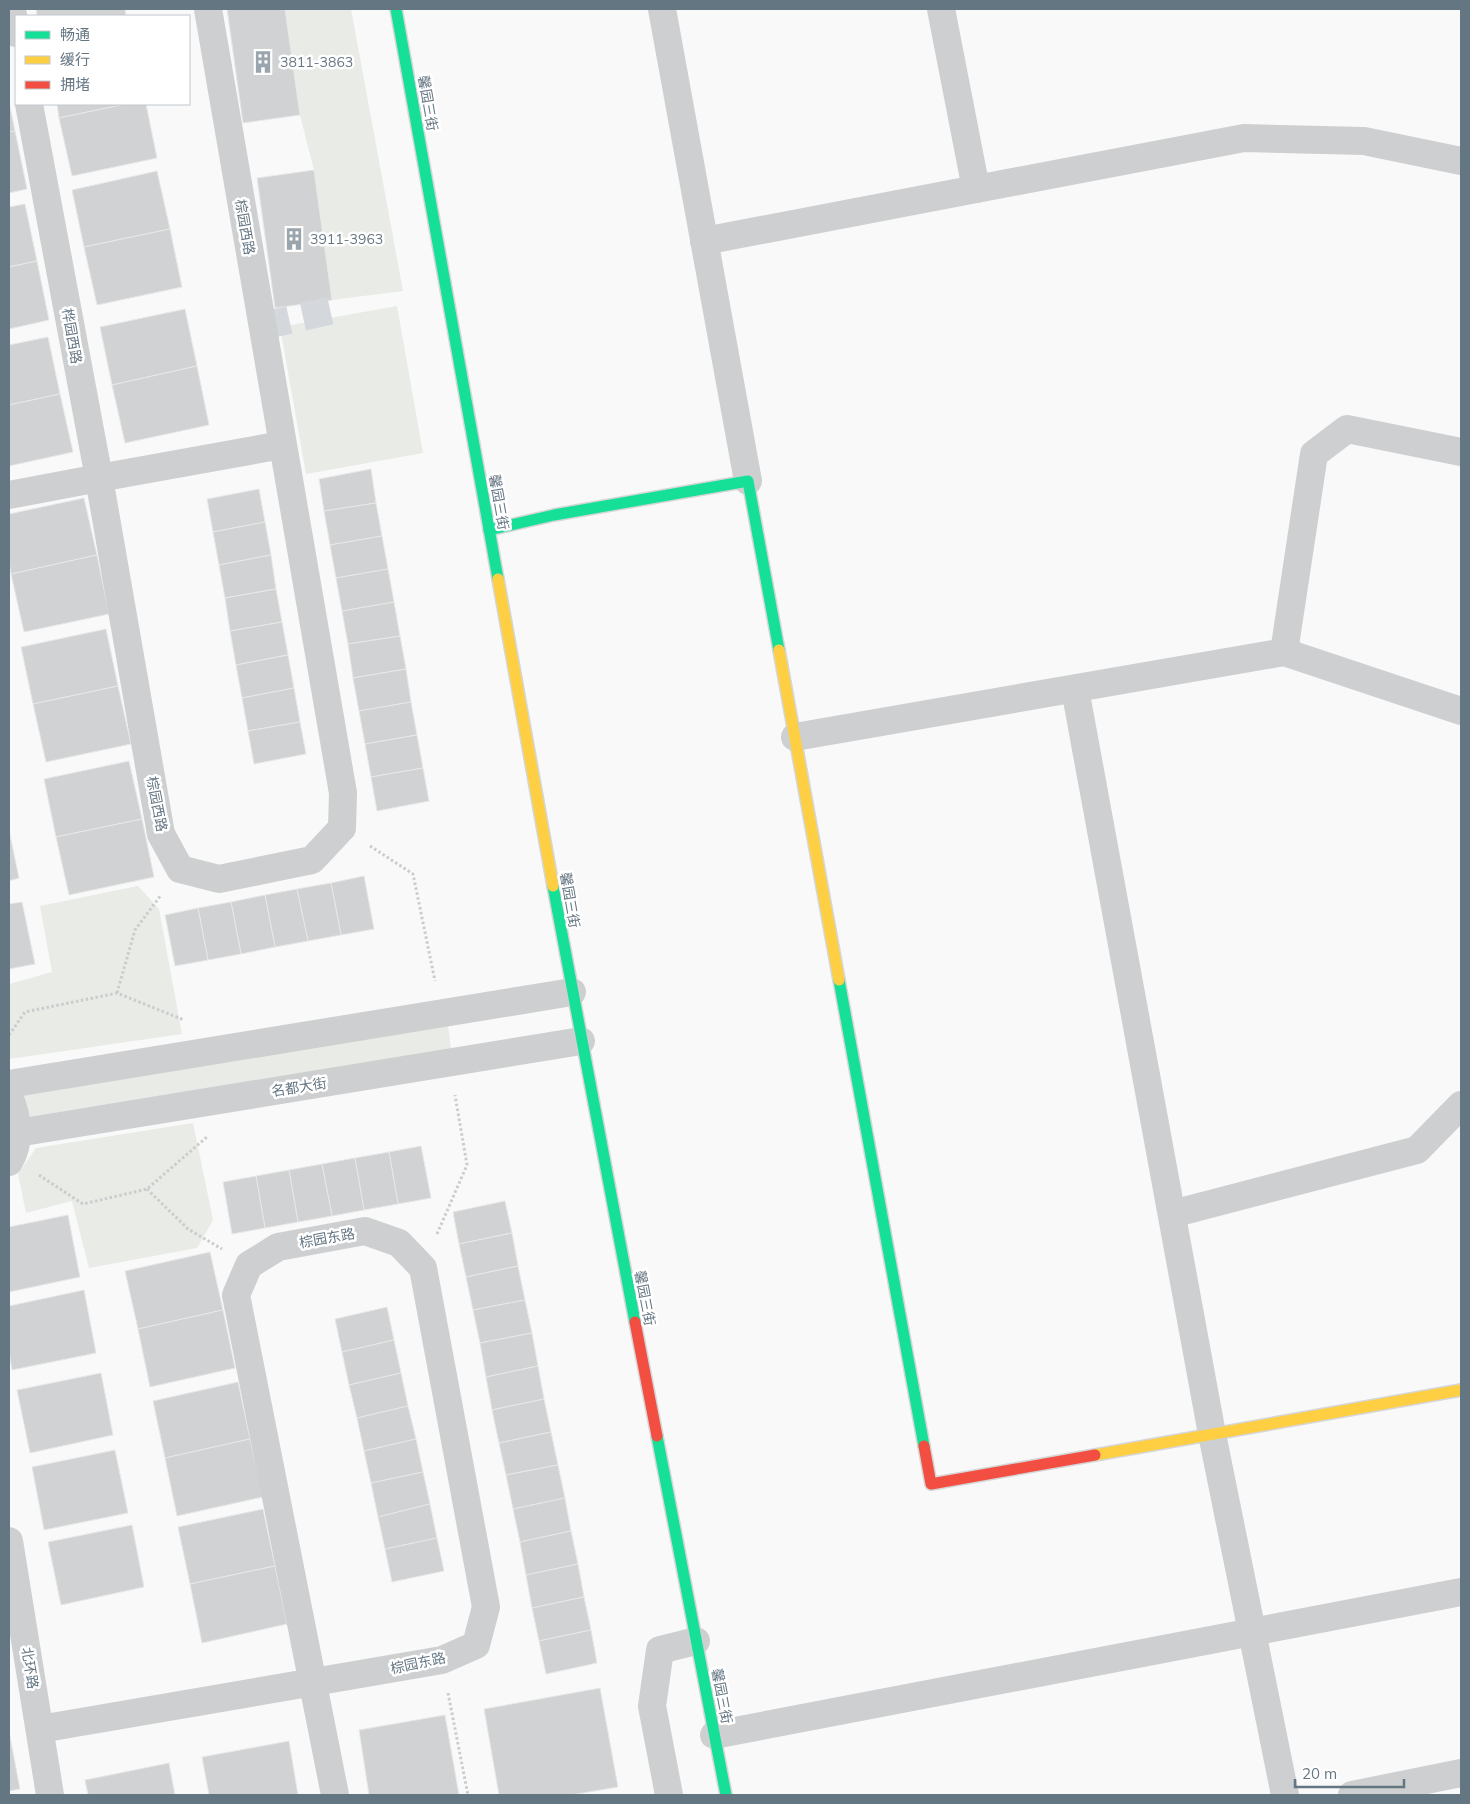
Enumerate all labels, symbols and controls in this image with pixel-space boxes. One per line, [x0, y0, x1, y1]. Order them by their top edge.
legend [15, 15, 190, 105]
text: 畅通 [60, 25, 90, 44]
building icon: 3811-3863 [250, 49, 276, 75]
text: 缓行 [60, 50, 90, 69]
place label: 3811-3863 [280, 53, 353, 71]
street label: 馨园三街 [414, 74, 442, 132]
text: 拥堵 [60, 75, 90, 94]
street label: 棕园西路 [231, 198, 259, 256]
building icon: 3911-3963 [281, 226, 307, 252]
place label: 3911-3963 [310, 230, 383, 248]
street label: 桦园西路 [58, 307, 86, 365]
street label: 馨园三街 [485, 473, 513, 531]
street label: 棕园西路 [143, 775, 171, 833]
street label: 馨园三街 [556, 871, 584, 929]
street label: 名都大街 [270, 1074, 328, 1100]
street label: 棕园东路 [298, 1224, 356, 1252]
street label: 馨园三街 [631, 1269, 659, 1327]
street label: 北环路 [18, 1646, 42, 1690]
street label: 棕园东路 [389, 1648, 447, 1678]
street label: 馨园三街 [708, 1667, 736, 1725]
scale bar [1295, 1756, 1404, 1788]
text: 20 m [1302, 1764, 1337, 1783]

